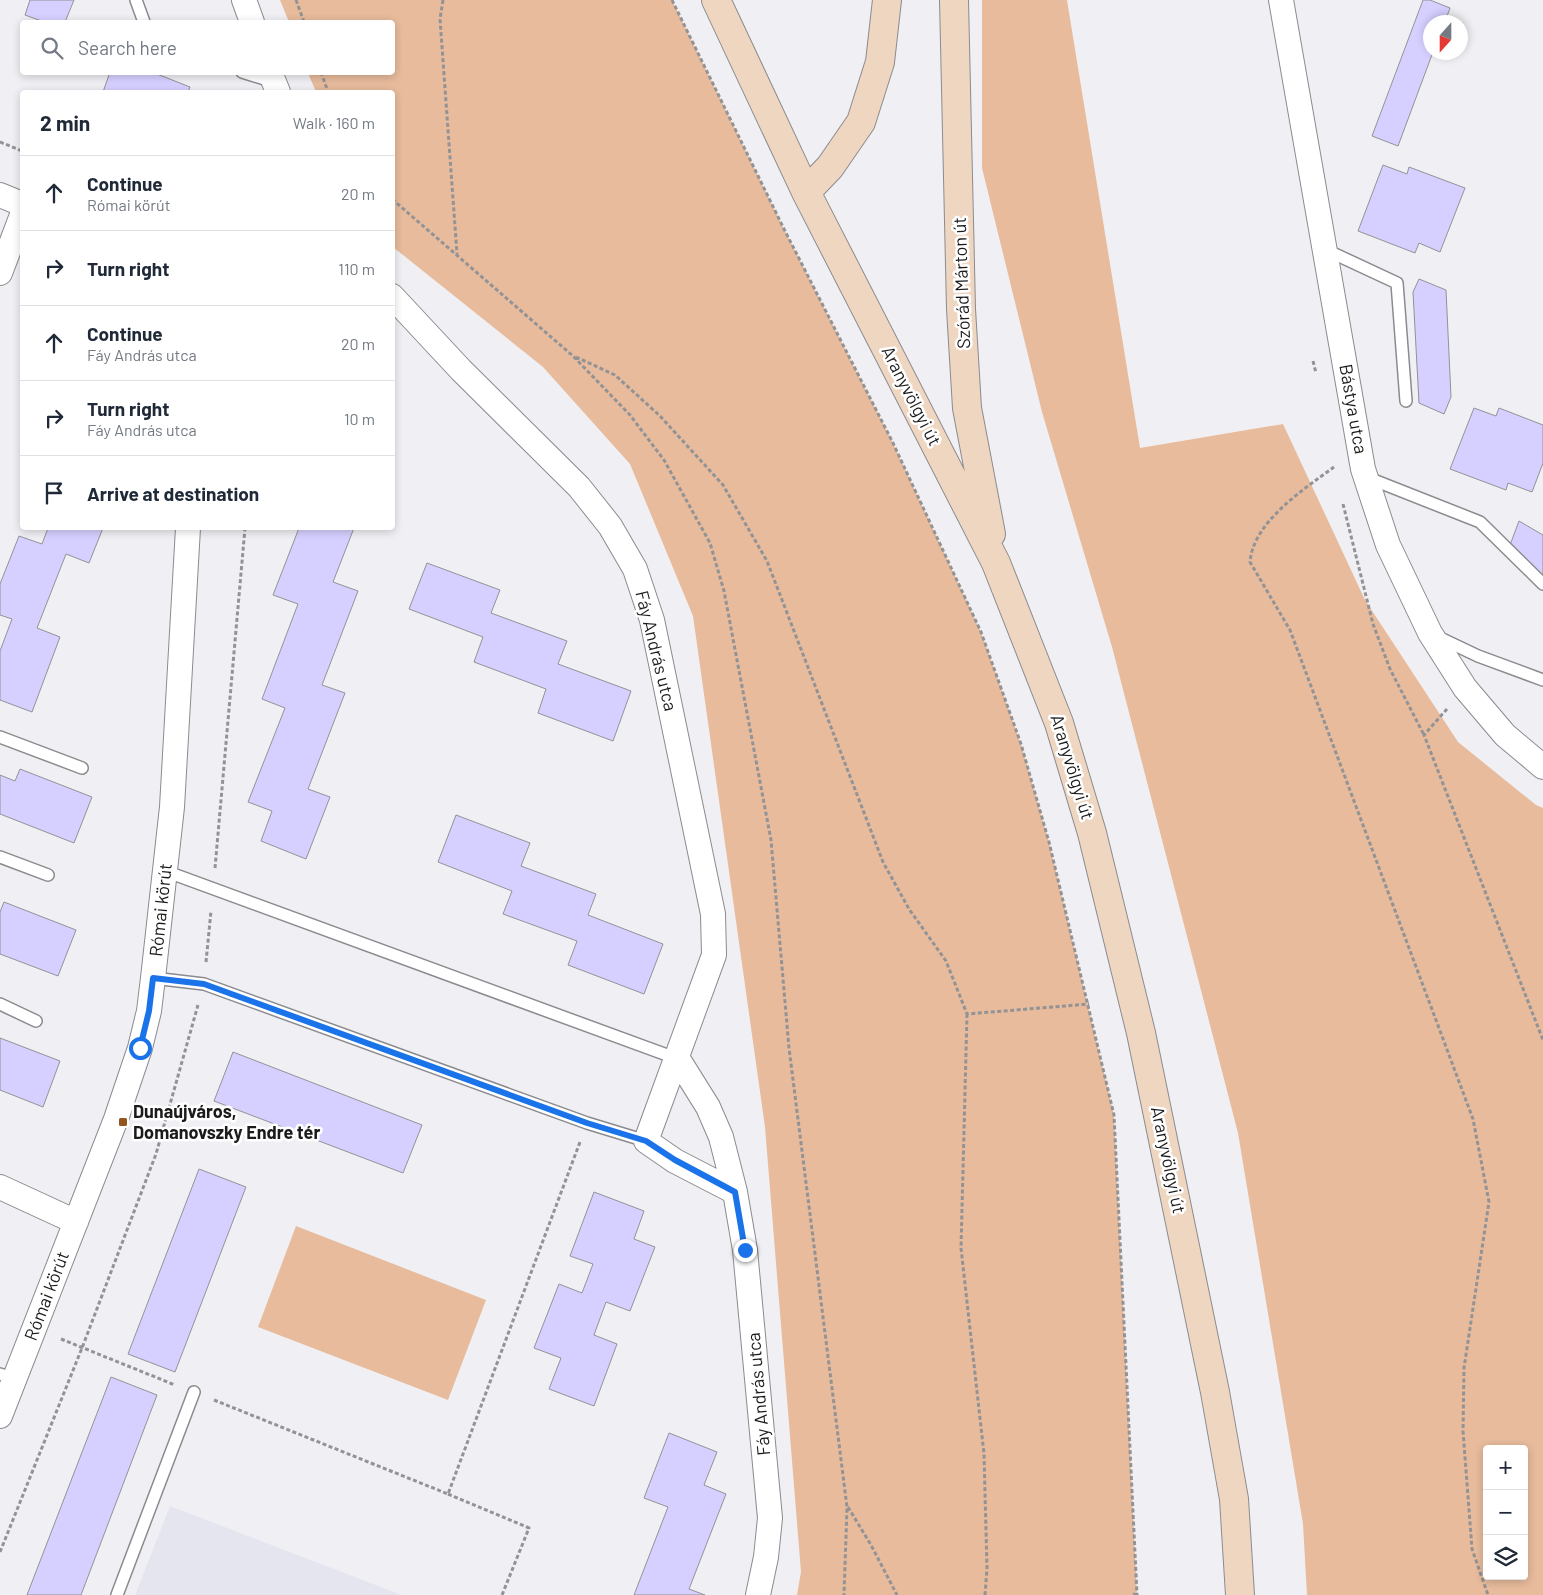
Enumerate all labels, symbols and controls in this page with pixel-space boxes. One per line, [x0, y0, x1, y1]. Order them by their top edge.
north arrow [1423, 15, 1468, 60]
search box [20, 20, 395, 75]
icon: search [38, 34, 66, 62]
text: Search here [78, 36, 177, 59]
text: 2 min [40, 110, 90, 135]
text: Walk · 160 m [293, 113, 375, 132]
text: Continue [87, 172, 163, 195]
icon: ahead [40, 179, 68, 207]
text: 20 m [341, 184, 375, 203]
text: Római körút [87, 195, 171, 214]
street label: Szórád Márton út [948, 217, 974, 349]
icon: right [40, 254, 68, 282]
text: Turn right [87, 257, 169, 280]
text: 110 m [338, 259, 375, 278]
text: Continue [87, 322, 163, 345]
icon: ahead [40, 329, 68, 357]
text: 20 m [341, 334, 375, 353]
street label: Aranyvölgyi út [877, 342, 946, 449]
text: Fáy András utca [87, 345, 197, 364]
street label: Bástya utca [1335, 362, 1373, 456]
text: Turn right [87, 397, 169, 420]
icon: right [40, 404, 68, 432]
text: 10 m [344, 409, 375, 428]
text: Fáy András utca [87, 420, 197, 439]
icon: arrive [40, 479, 68, 507]
text: Arrive at destination [87, 482, 259, 505]
street label: Fáy András utca [631, 588, 683, 713]
street label: Aranyvölgyi út [1047, 711, 1099, 822]
street label: Római körút [144, 862, 176, 958]
route start [129, 1037, 152, 1060]
place label: Dunaújváros, Domanovszky Endre tér [133, 1100, 320, 1143]
street label: Aranyvölgyi út [1147, 1104, 1191, 1215]
marker: Dunaújváros, Domanovszky Endre tér [117, 1116, 129, 1128]
route end [734, 1239, 757, 1262]
street label: Római körút [19, 1248, 73, 1343]
street label: Fáy András utca [742, 1332, 774, 1456]
map controls [1483, 1445, 1528, 1580]
button: + [1483, 1445, 1528, 1490]
button: − [1483, 1490, 1528, 1535]
button: layers [1483, 1535, 1528, 1580]

